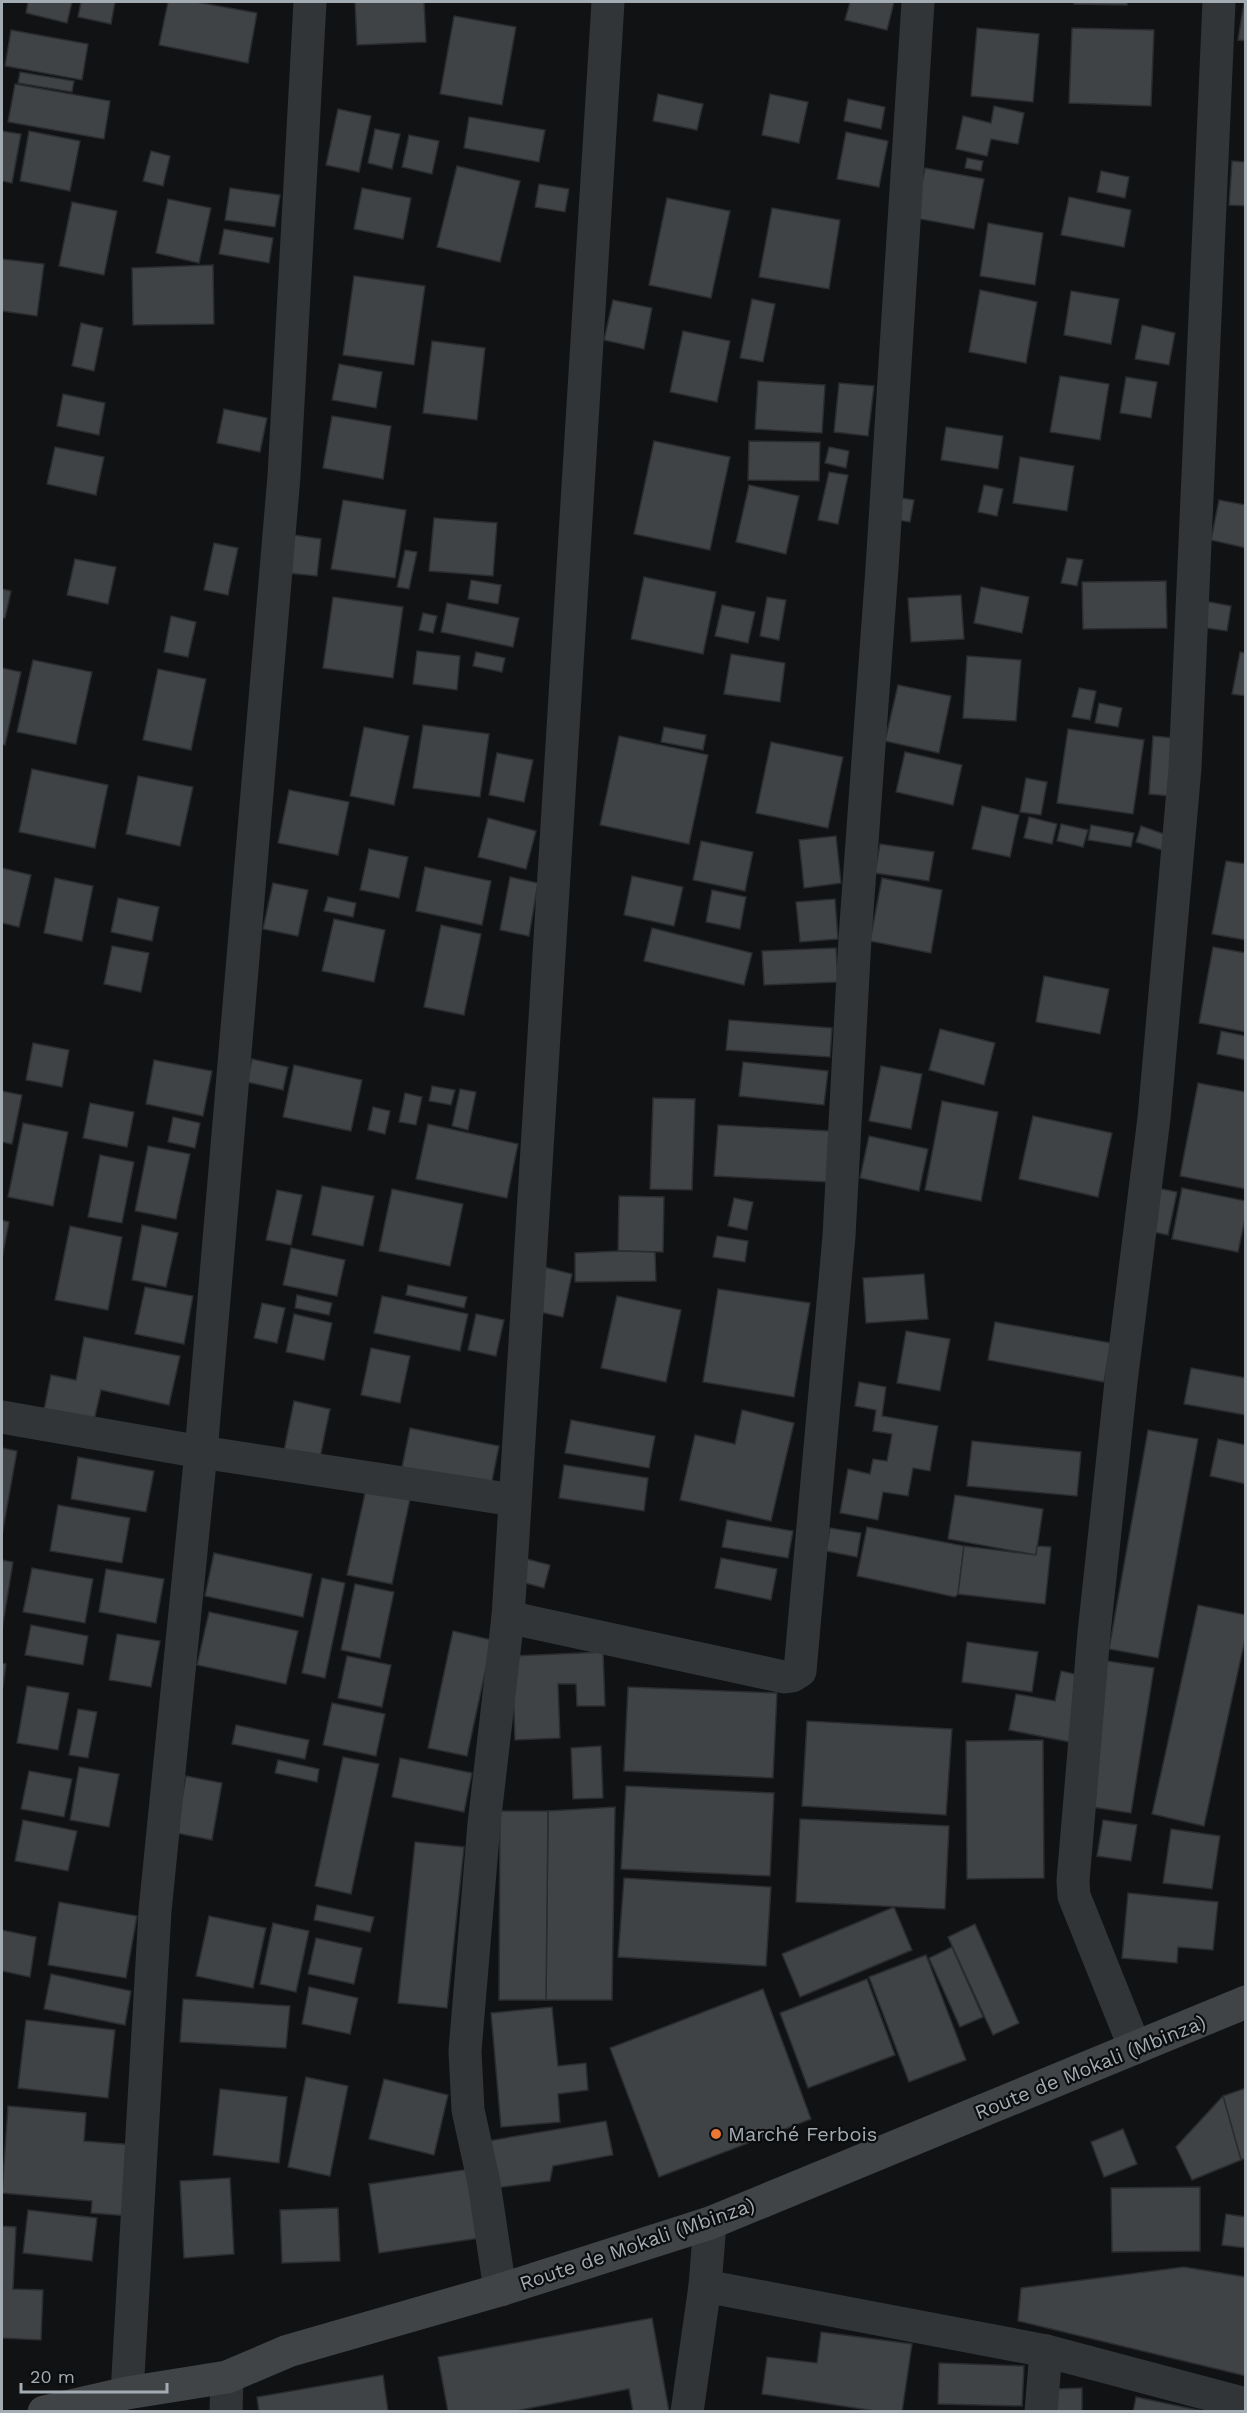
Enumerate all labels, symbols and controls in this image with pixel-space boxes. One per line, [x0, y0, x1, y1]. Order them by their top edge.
street label: Route de Mokali (Mbinza) [971, 2010, 1209, 2124]
place label: Marché Ferbois [728, 2122, 877, 2146]
marker: Marché Ferbois [709, 2127, 723, 2141]
street label: Route de Mokali (Mbinza) [516, 2192, 758, 2296]
scale bar [21, 2356, 166, 2394]
text: 20 m [30, 2366, 75, 2387]

